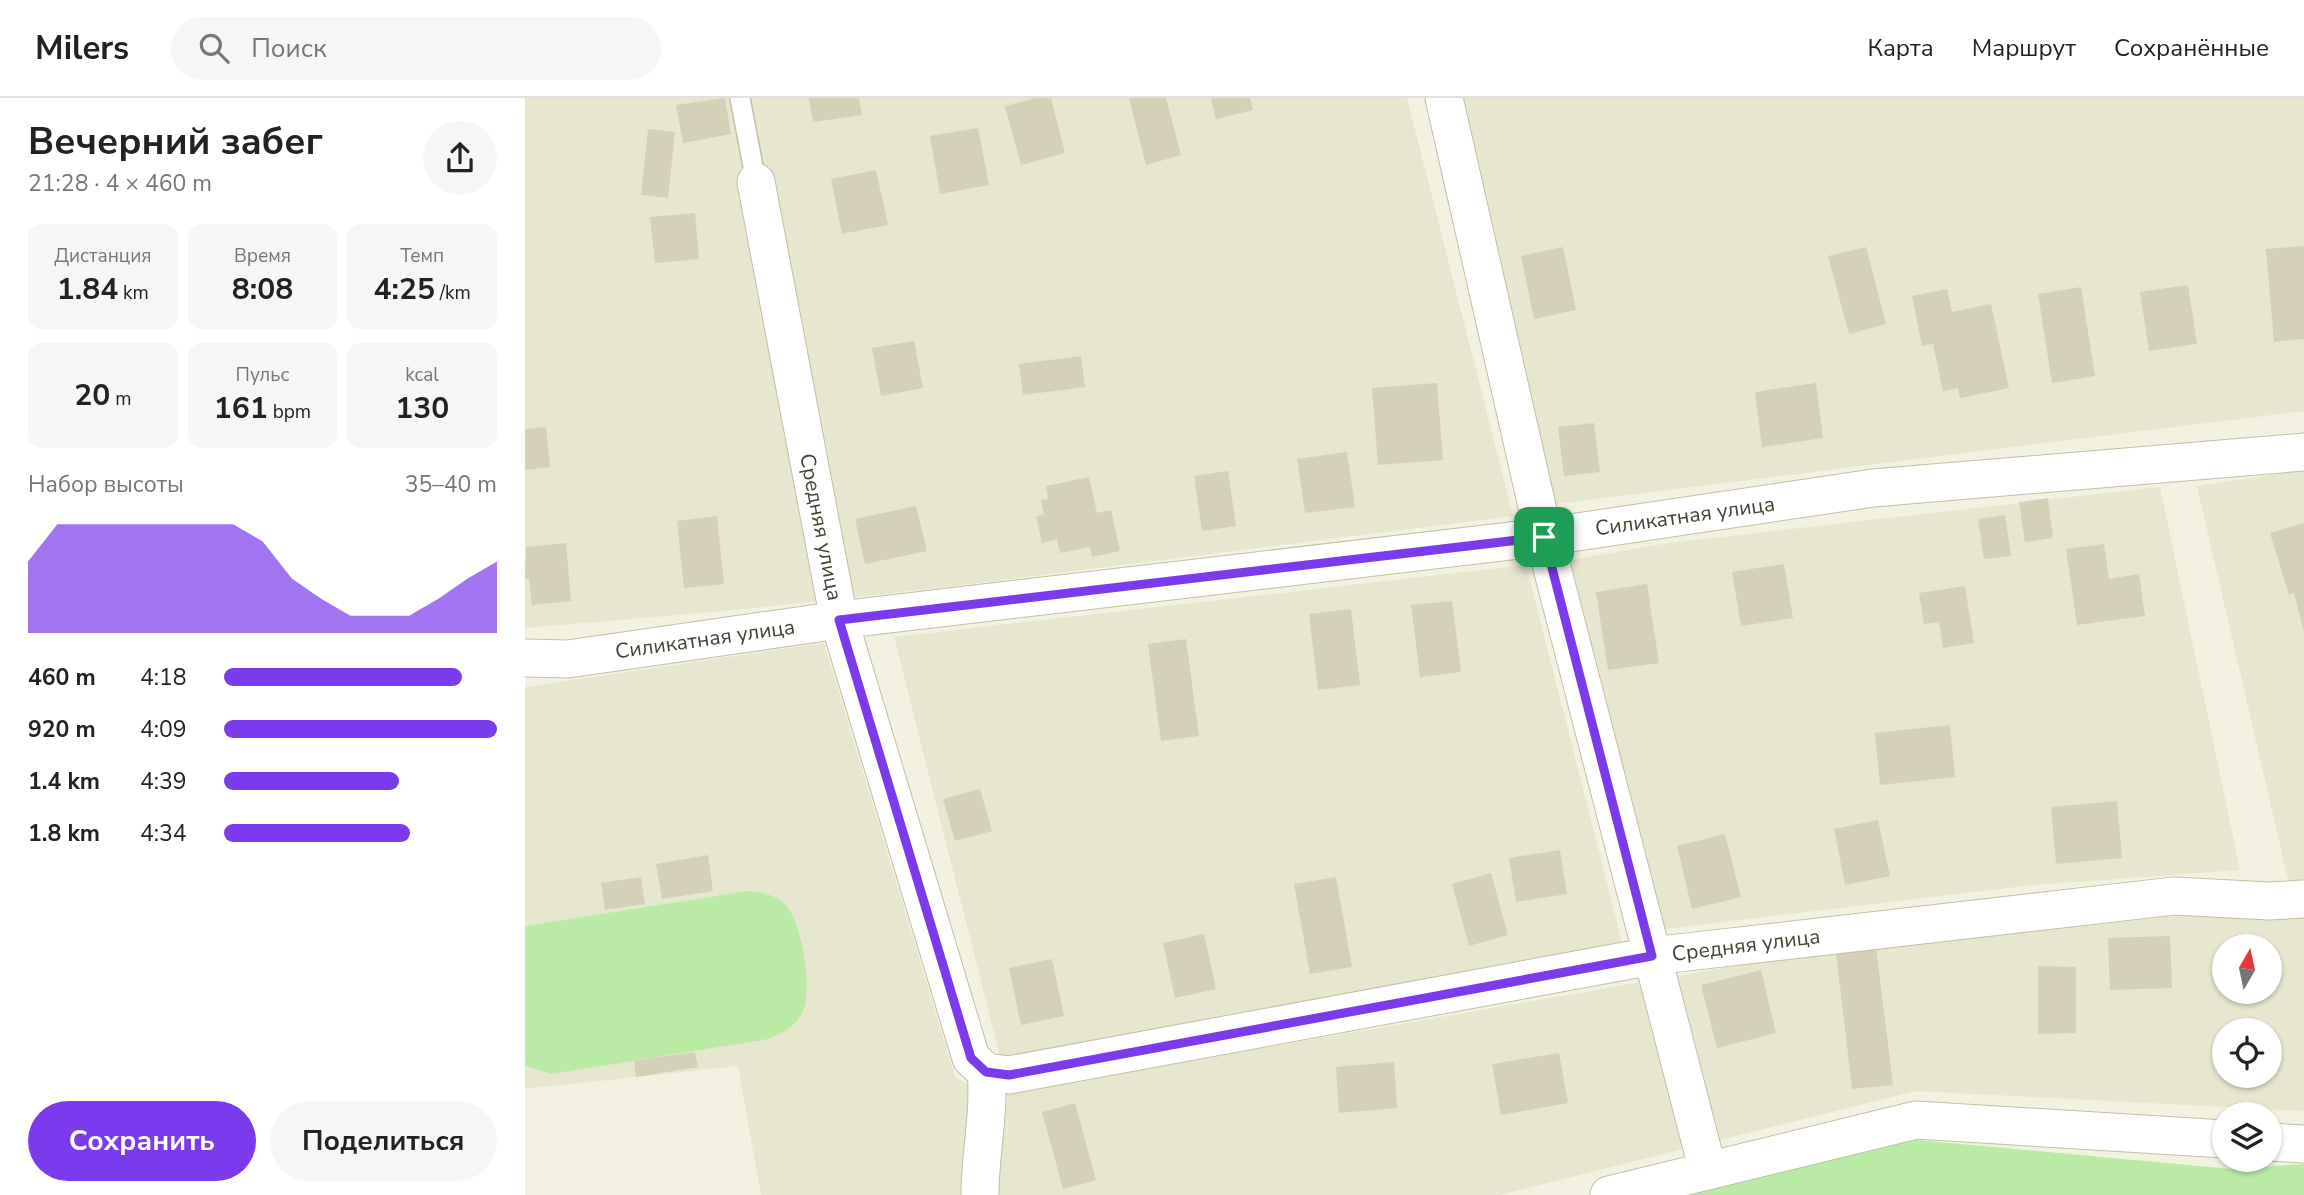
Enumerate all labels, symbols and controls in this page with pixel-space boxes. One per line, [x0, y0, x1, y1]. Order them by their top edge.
search box [171, 17, 661, 80]
text: Milers [35, 26, 129, 71]
icon: search [195, 29, 233, 67]
text: Поиск [251, 31, 327, 66]
text: Карта [1868, 32, 1934, 64]
text: Маршрут [1972, 32, 2076, 64]
text: Сохранённые [2114, 32, 2269, 64]
text: Вечерний забег [28, 116, 323, 167]
button: share [423, 121, 497, 195]
text: 21:28 · 4 × 460 m [28, 168, 212, 199]
text: Дистанция [54, 243, 152, 269]
text: Время [234, 243, 291, 269]
text: Темп [400, 243, 444, 269]
text: 1.84 [57, 269, 118, 310]
text: 8:08 [232, 269, 293, 310]
text: 4:25 [373, 269, 435, 310]
text: km [118, 280, 149, 306]
text: /km [435, 280, 471, 306]
text: Пульс [236, 362, 289, 388]
text: kcal [405, 362, 439, 388]
text: 20 [74, 375, 110, 416]
text: m [110, 386, 131, 412]
text: 161 [214, 388, 268, 429]
text: 130 [395, 388, 449, 429]
text: bpm [268, 399, 311, 425]
street label: Средняя улица [793, 451, 849, 603]
text: Набор высоты [28, 469, 184, 500]
text: 35–40 m [405, 469, 497, 500]
street label: Силикатная улица [1593, 490, 1777, 542]
pin [1514, 507, 1574, 567]
icon: arrive [1525, 518, 1563, 556]
street label: Силикатная улица [613, 613, 797, 665]
text: 460 m [28, 662, 96, 693]
text: 4:18 [140, 662, 187, 693]
text: 920 m [28, 714, 96, 745]
text: 4:09 [140, 714, 187, 745]
text: 1.4 km [28, 766, 100, 797]
text: 4:39 [140, 766, 187, 797]
text: 1.8 km [28, 818, 100, 849]
text: 4:34 [140, 818, 187, 849]
street label: Средняя улица [1670, 922, 1822, 968]
north arrow [2212, 934, 2282, 1004]
map controls [2212, 934, 2282, 1172]
button: locate [2212, 1018, 2282, 1088]
button: Сохранить [28, 1101, 256, 1181]
button: Поделиться [270, 1101, 497, 1181]
button: layers [2212, 1102, 2282, 1172]

